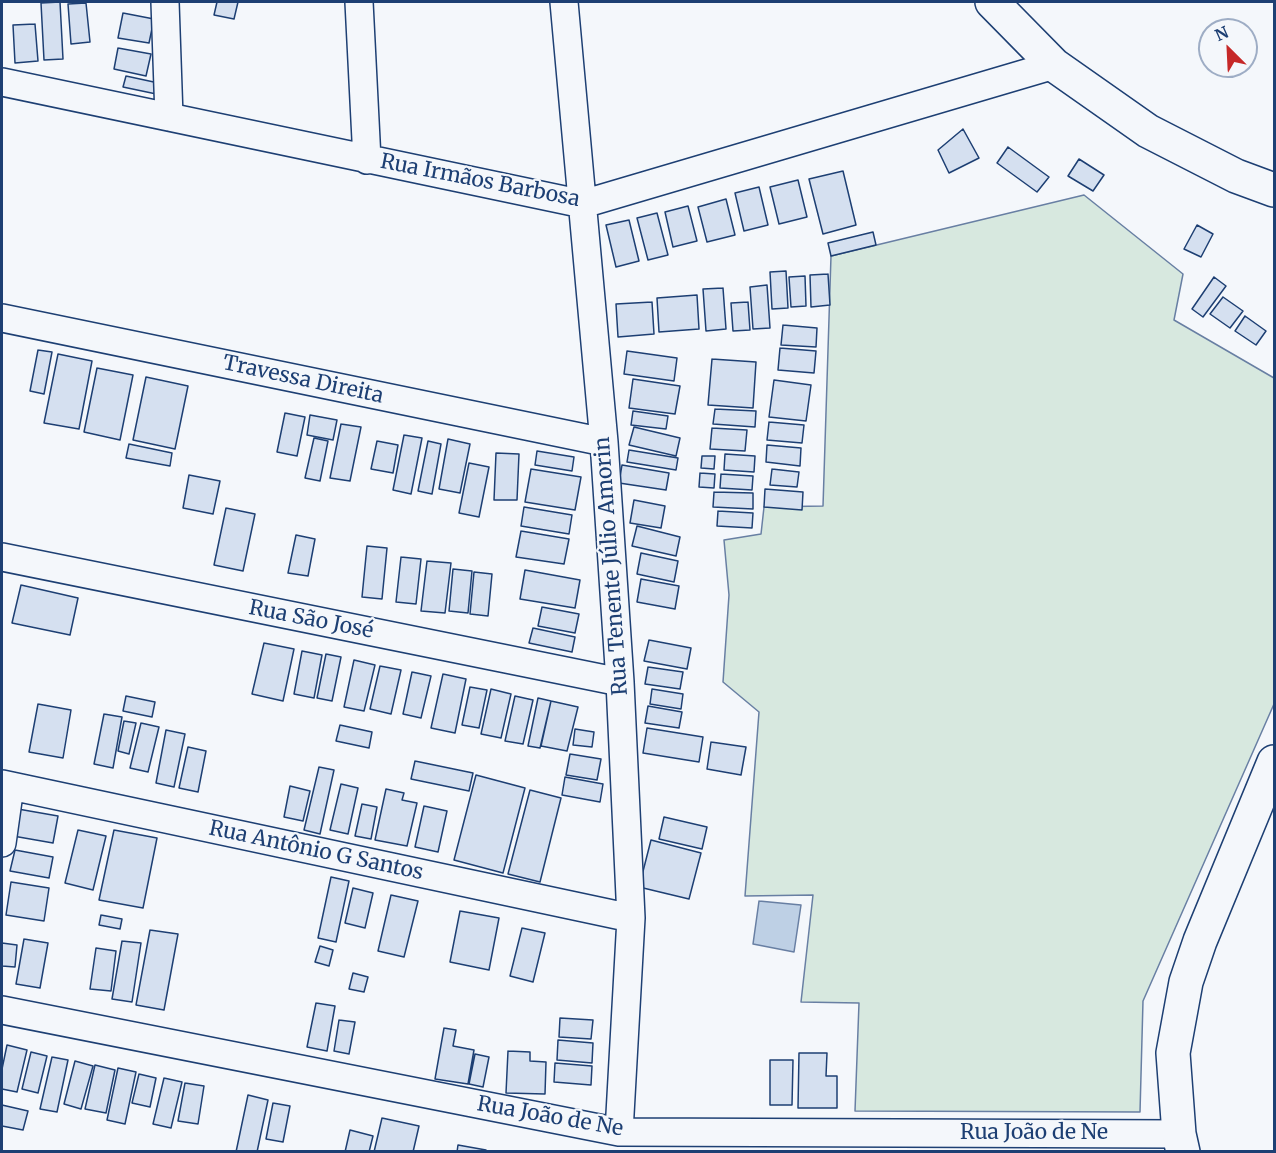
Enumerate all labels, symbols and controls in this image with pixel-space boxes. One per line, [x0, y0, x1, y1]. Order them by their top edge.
north arrow [1198, 18, 1258, 78]
text: N [1212, 22, 1231, 45]
street label: Rua Irmãos Barbosa [378, 149, 582, 213]
street label: Travessa Direita [220, 351, 386, 409]
street label: Rua Tenente Júlio Amorin [590, 436, 634, 696]
street label: Rua São José [247, 596, 375, 644]
street label: Rua Antônio G Santos [207, 816, 425, 886]
street label: Rua João de Ne [475, 1092, 625, 1142]
street label: Rua João de Ne [960, 1120, 1108, 1146]

